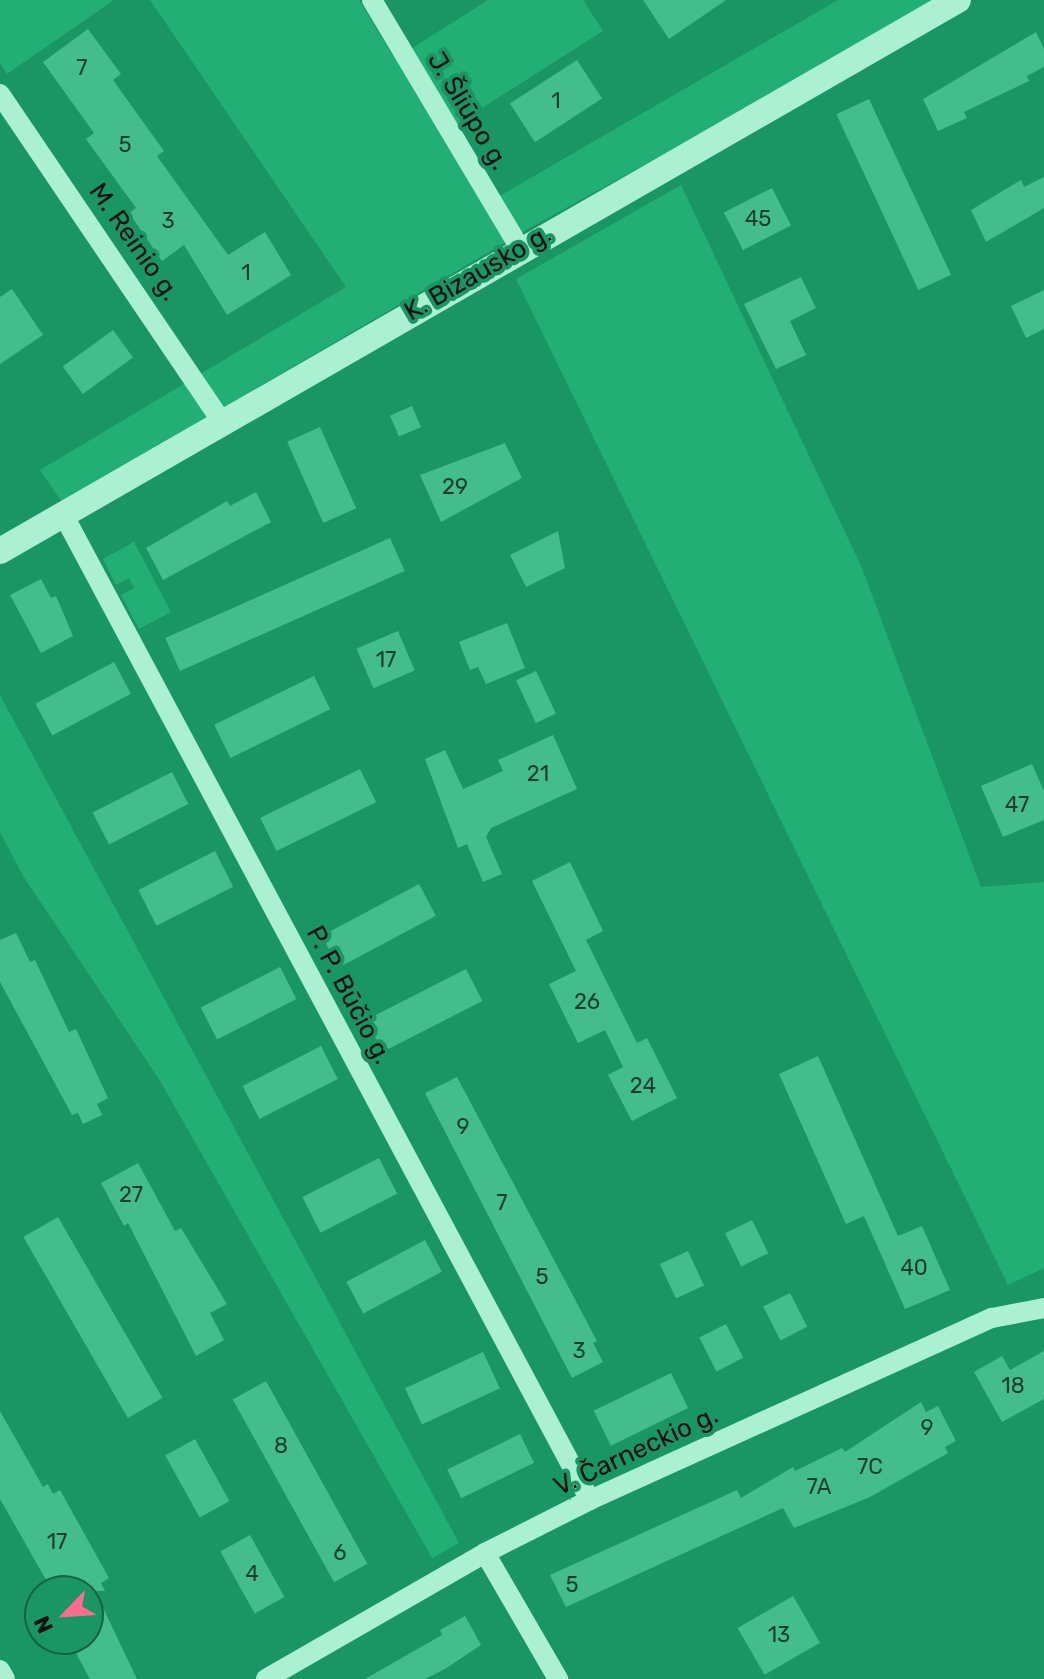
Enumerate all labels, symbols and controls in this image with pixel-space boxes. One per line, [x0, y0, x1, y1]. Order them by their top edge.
street label: J. Šliūpo g. [421, 46, 515, 176]
house number: 7 [76, 55, 88, 81]
house number: 1 [551, 88, 561, 114]
house number: 5 [118, 132, 132, 158]
street label: M. Reinio g. [82, 177, 186, 307]
house number: 45 [745, 206, 771, 232]
house number: 3 [161, 208, 175, 234]
street label: K. Bizausko g. [399, 218, 557, 328]
house number: 1 [241, 260, 251, 286]
house number: 29 [442, 474, 468, 500]
house number: 17 [376, 647, 396, 673]
house number: 21 [527, 761, 549, 787]
house number: 47 [1005, 792, 1029, 818]
street label: P. P. Būčio g. [299, 920, 399, 1070]
house number: 26 [574, 989, 600, 1015]
house number: 24 [630, 1073, 656, 1099]
house number: 9 [456, 1114, 470, 1140]
house number: 27 [119, 1182, 143, 1208]
house number: 7 [496, 1190, 508, 1216]
house number: 40 [900, 1255, 928, 1281]
house number: 5 [535, 1264, 549, 1290]
house number: 3 [572, 1338, 586, 1364]
house number: 18 [1001, 1373, 1025, 1399]
street label: V. Čarneckio g. [549, 1399, 723, 1503]
house number: 9 [920, 1415, 934, 1441]
house number: 8 [274, 1433, 288, 1459]
house number: 7C [857, 1454, 883, 1480]
house number: 7A [807, 1474, 831, 1500]
house number: 17 [47, 1529, 67, 1555]
house number: 6 [333, 1540, 347, 1566]
house number: 4 [245, 1561, 259, 1587]
house number: 5 [565, 1572, 579, 1598]
north arrow [24, 1575, 104, 1655]
text: N [28, 1612, 59, 1637]
house number: 13 [768, 1622, 790, 1648]

